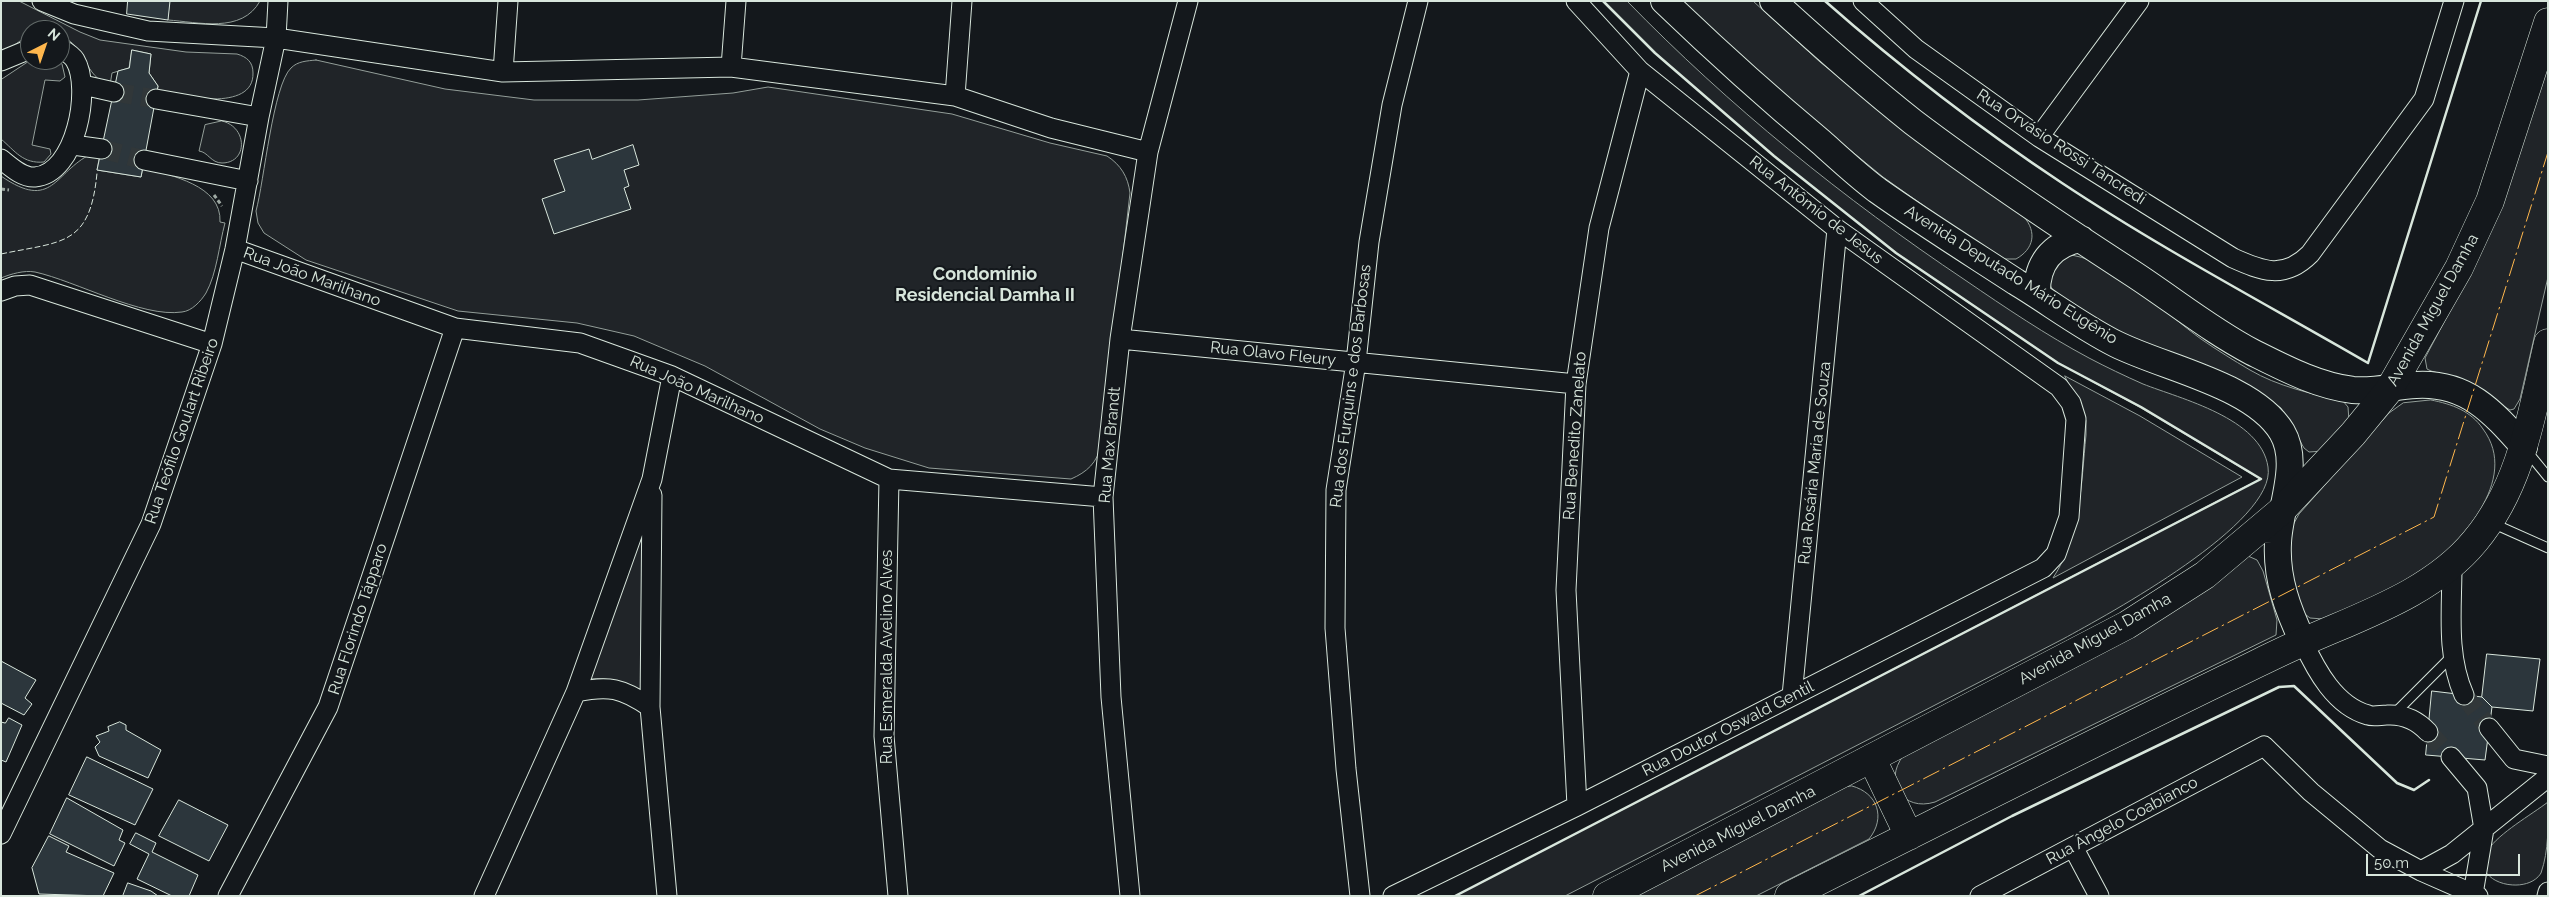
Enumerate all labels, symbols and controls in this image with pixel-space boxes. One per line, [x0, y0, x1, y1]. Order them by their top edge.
north arrow [20, 20, 70, 70]
text: N [45, 25, 63, 44]
street label: Rua Orvásio Rossi Tancredi [1973, 85, 2149, 209]
street label: Rua Antômio de Jesus [1745, 152, 1887, 268]
street label: Avenida Deputado Mário Eugênio [1901, 201, 2121, 349]
street label: Avenida Miguel Damha [2383, 231, 2483, 389]
street label: Rua João Marilhano [241, 243, 383, 311]
street label: Rua dos Furquins e dos Barbosas [1327, 263, 1375, 509]
district label: Condomínio Residencial Damha II [895, 264, 1075, 306]
street label: Rua Teófilo Goulart Ribeiro [141, 335, 223, 527]
street label: Rua Olavo Fleury [1209, 338, 1337, 370]
street label: Rua Benedito Zanelato [1560, 351, 1590, 521]
street label: Rua João Marilhano [627, 352, 767, 428]
street label: Rua Rosária Maria de Souza [1795, 361, 1835, 565]
street label: Rua Max Brandt [1095, 386, 1125, 504]
street label: Rua Florindo Tápparo [324, 541, 392, 697]
street label: Rua Esmeralda Avelino Alves [877, 550, 897, 764]
street label: Avenida Miguel Damha [2016, 589, 2174, 689]
street label: Rua Doutor Oswald Gentil [1639, 677, 1817, 781]
street label: Rua Ângelo Coabianco [2043, 773, 2201, 869]
street label: Avenida Miguel Damha [1657, 782, 1819, 876]
scale bar [2369, 844, 2523, 876]
text: 50 m [2374, 854, 2409, 872]

